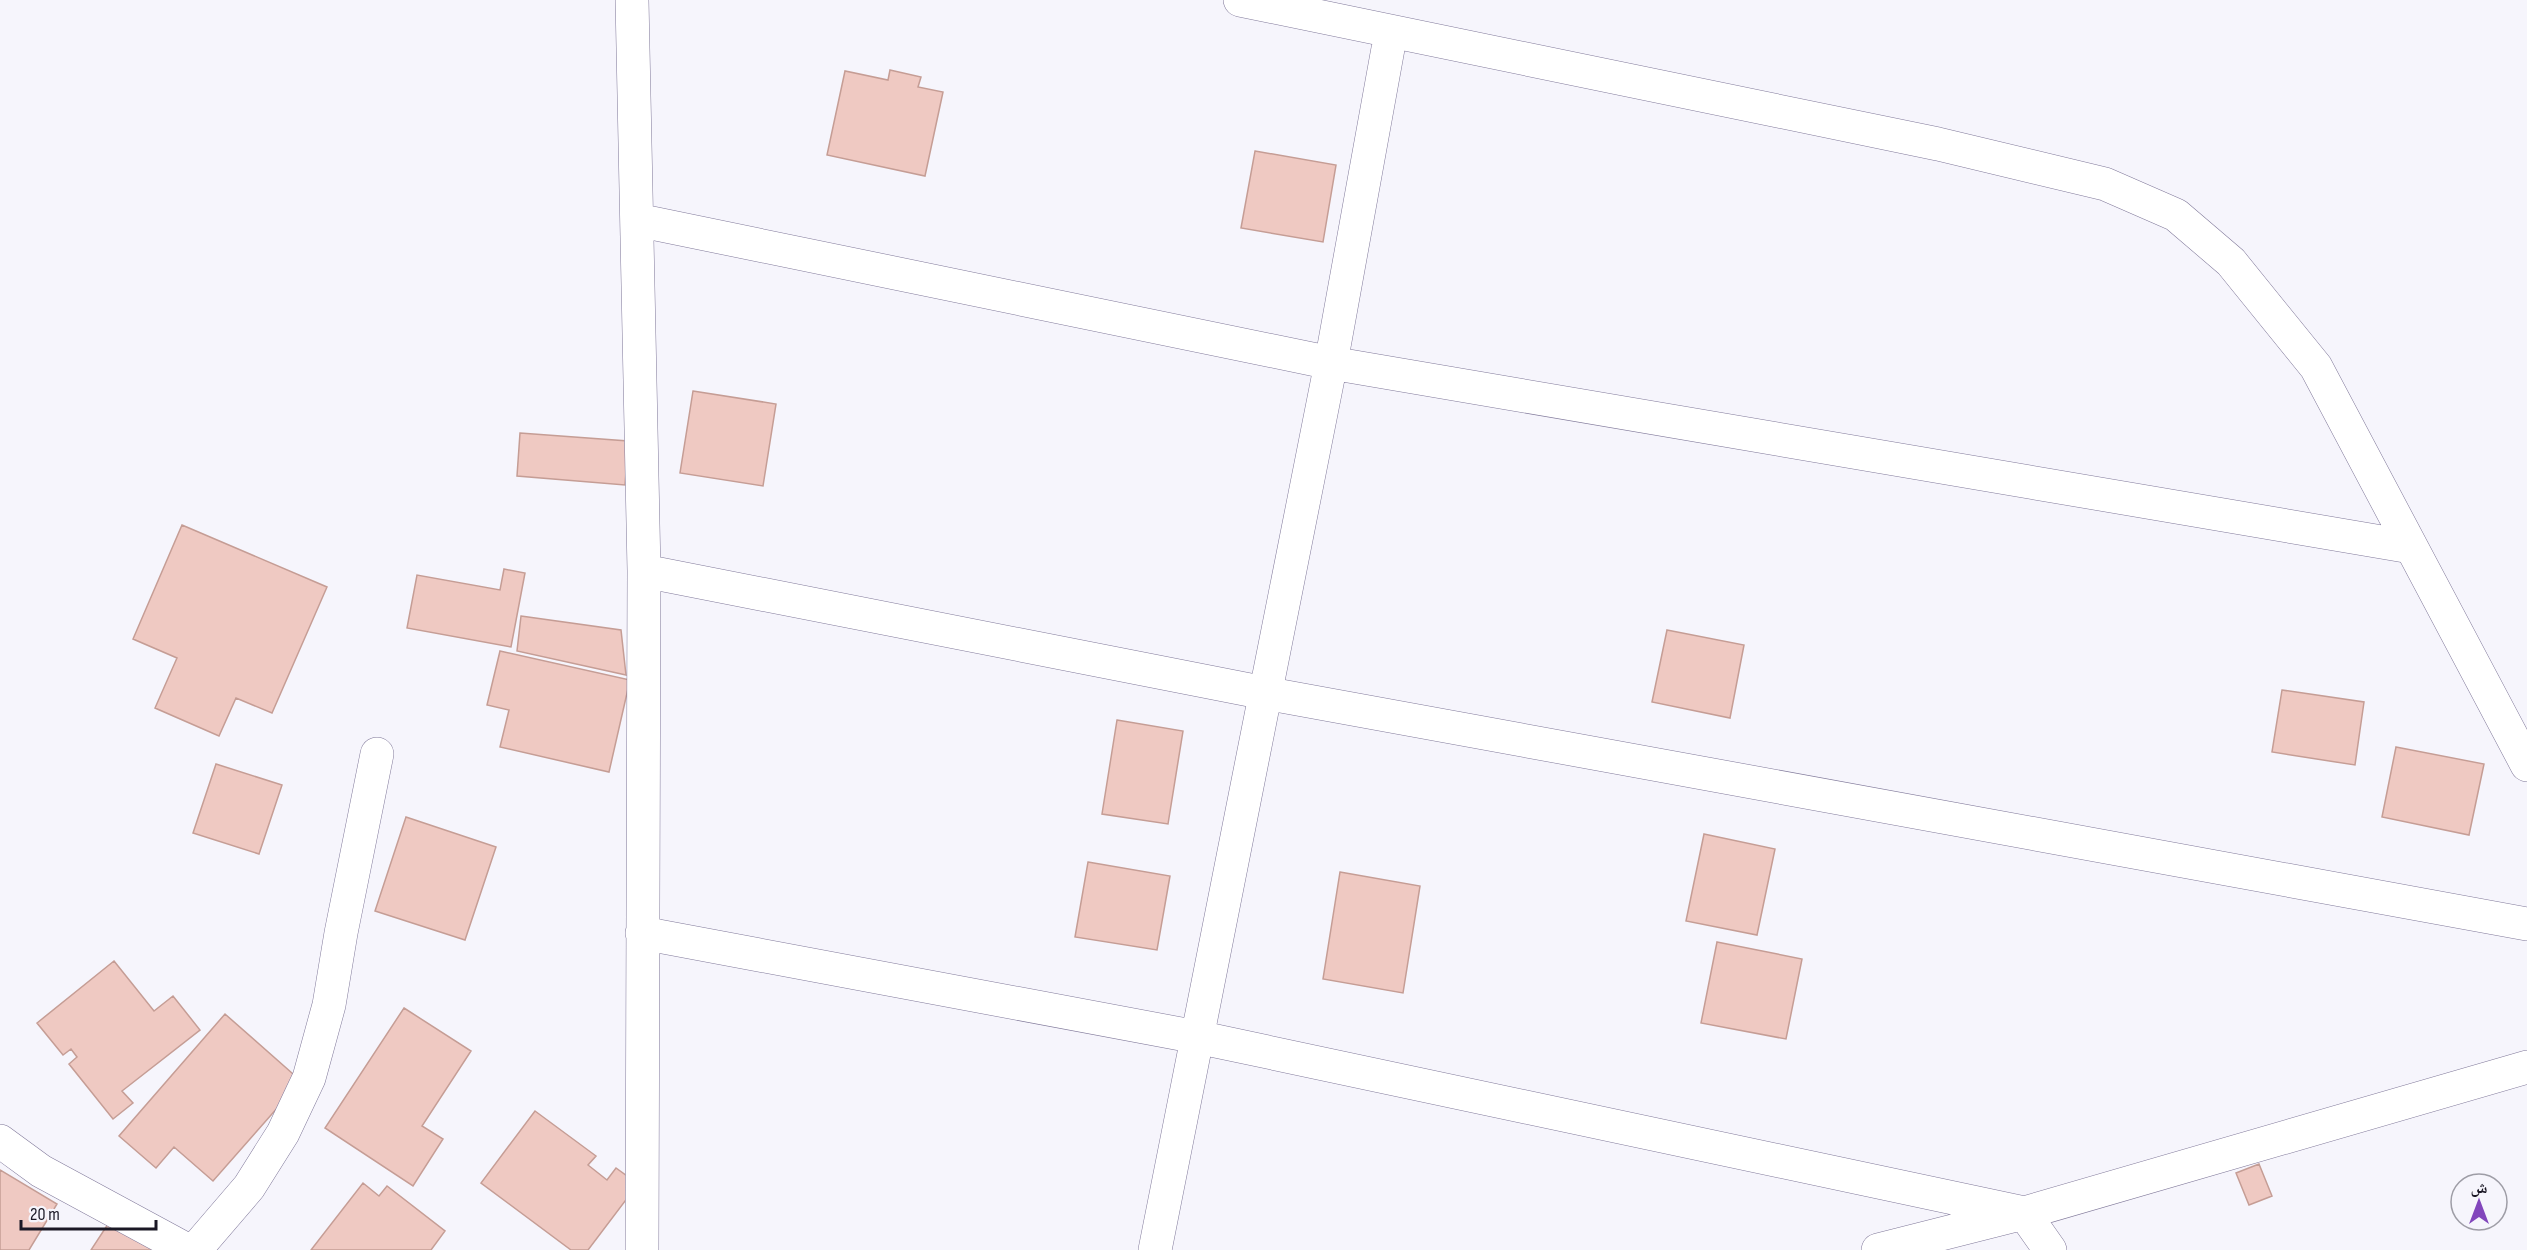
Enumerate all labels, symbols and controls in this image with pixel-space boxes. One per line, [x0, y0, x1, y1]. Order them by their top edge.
north arrow [2449, 1172, 2509, 1232]
text: ش [2471, 1179, 2488, 1198]
scale bar [21, 1193, 156, 1231]
text: 20 m [30, 1204, 60, 1225]

